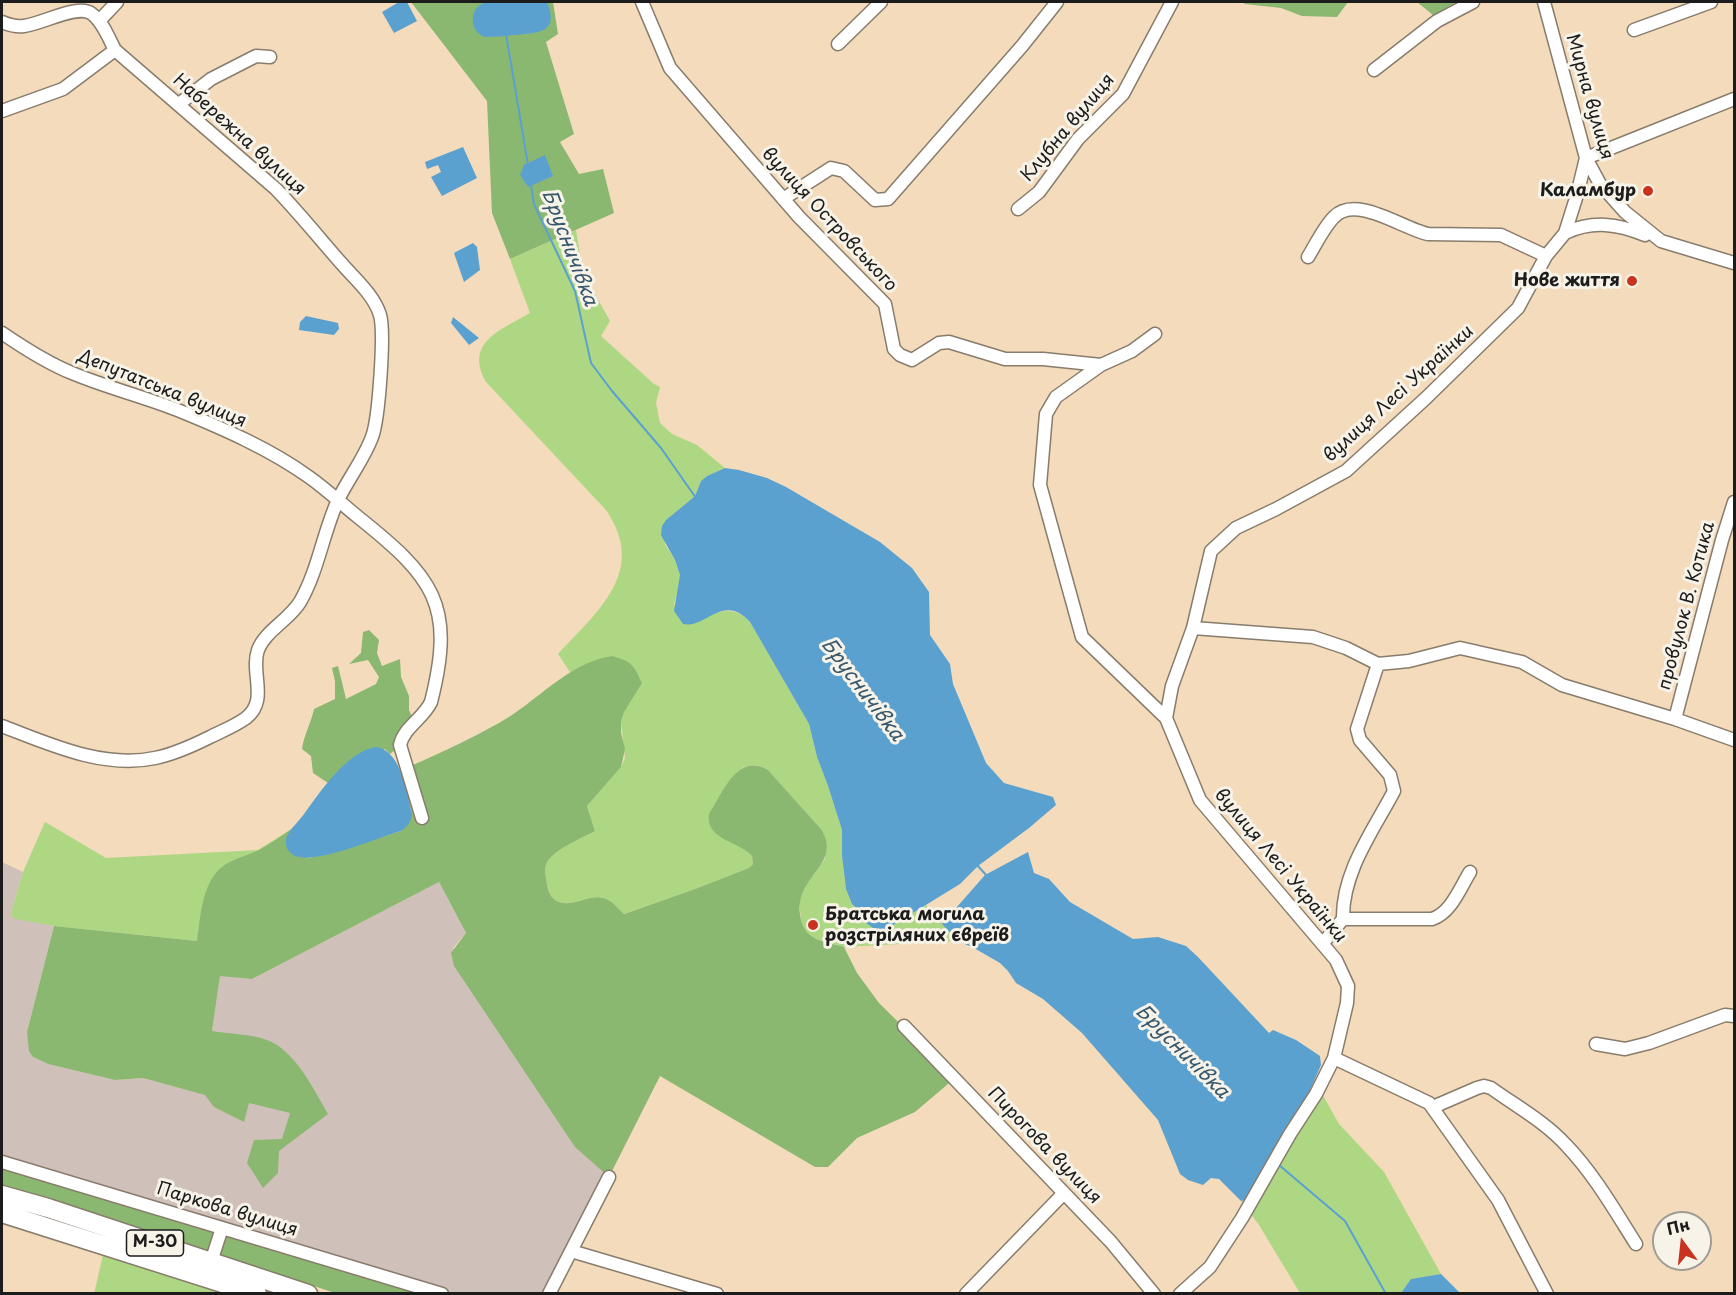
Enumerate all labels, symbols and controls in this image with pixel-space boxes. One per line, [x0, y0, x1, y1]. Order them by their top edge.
street label: Мирна вулиця [1561, 32, 1617, 162]
street label: Набережна вулиця [168, 70, 310, 200]
street label: Клубна вулиця [1017, 70, 1119, 186]
street label: вулиця Островського [757, 144, 901, 296]
place label: Каламбур [1540, 180, 1636, 202]
marker: Каламбур [1641, 184, 1655, 198]
water label: Брусничівка [536, 187, 602, 309]
place label: Нове життя [1514, 270, 1620, 292]
marker: Нове життя [1625, 274, 1639, 288]
street label: вулиця Лесі Українки [1320, 321, 1478, 467]
street label: Депутатська вулиця [75, 345, 249, 433]
street label: провулок В. Котика [1654, 520, 1720, 692]
water label: Брусничівка [816, 634, 908, 746]
street label: вулиця Лесі Українки [1209, 785, 1351, 947]
place label: Братська могила розстріляних євреїв [825, 904, 1009, 946]
marker: Братська могила розстріляних євреїв [806, 918, 820, 932]
water label: Брусничівка [1130, 1000, 1234, 1104]
street label: Пирогова вулиця [983, 1083, 1105, 1209]
street label: Паркова вулиця [154, 1178, 300, 1242]
north arrow [1652, 1211, 1712, 1271]
text: Пн [1664, 1211, 1692, 1240]
road number: М-30 [126, 1230, 184, 1256]

